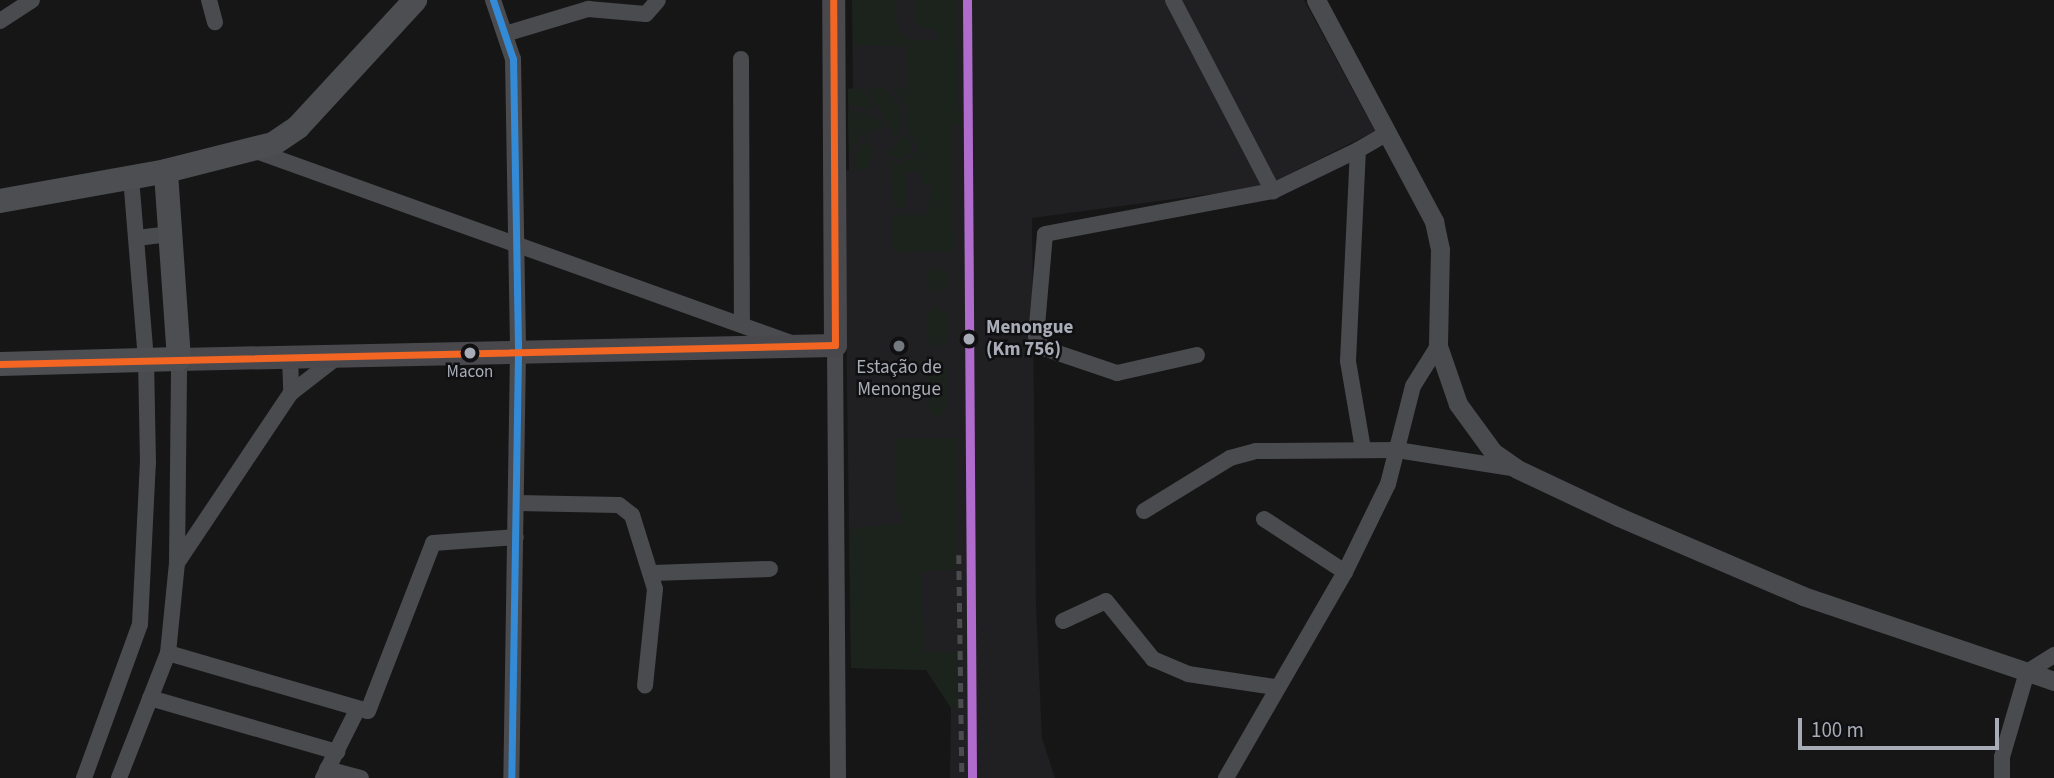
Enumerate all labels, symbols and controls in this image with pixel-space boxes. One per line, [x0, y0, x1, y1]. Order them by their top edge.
place label: Menongue (Km 756) [986, 317, 1073, 361]
marker: Menongue (Km 756) [958, 328, 980, 350]
marker: Estação de Menongue [891, 338, 907, 354]
marker: Macon [463, 346, 477, 360]
place label: Estação de Menongue [856, 357, 942, 401]
place label: Macon [447, 363, 493, 383]
scale bar [1802, 704, 2003, 748]
text: 100 m [1811, 715, 1864, 745]

